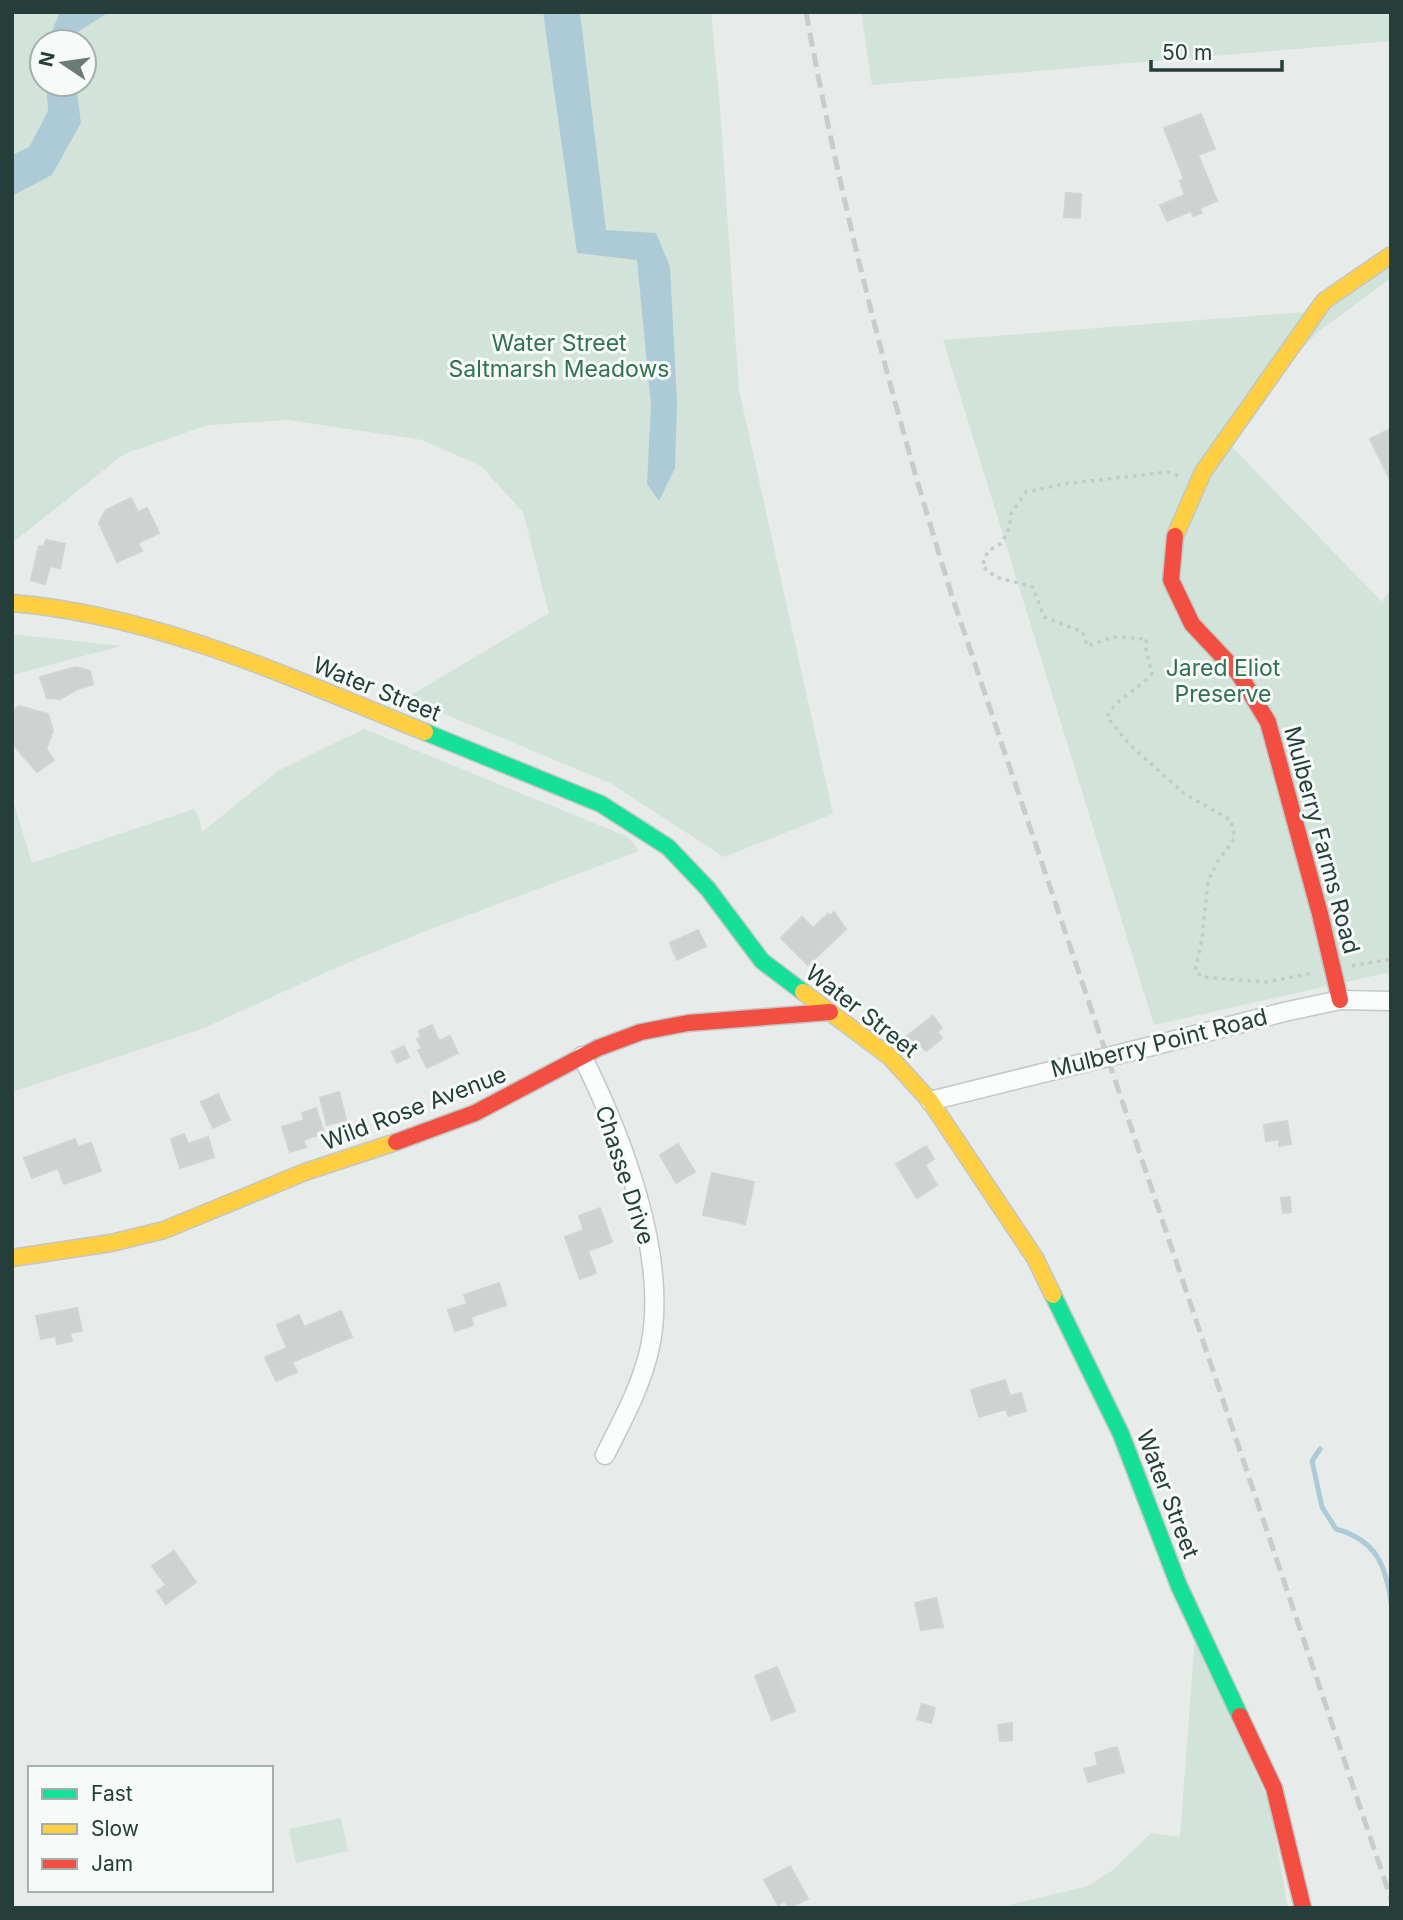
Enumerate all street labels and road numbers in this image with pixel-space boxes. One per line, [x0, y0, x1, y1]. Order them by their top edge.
street label: Water Street [309, 651, 445, 727]
street label: Mulberry Farms Road [1278, 723, 1366, 957]
street label: Water Street [800, 958, 924, 1064]
street label: Mulberry Point Road [1048, 1003, 1270, 1083]
street label: Wild Rose Avenue [318, 1060, 510, 1156]
street label: Chasse Drive [589, 1102, 661, 1248]
street label: Water Street [1131, 1426, 1205, 1563]

